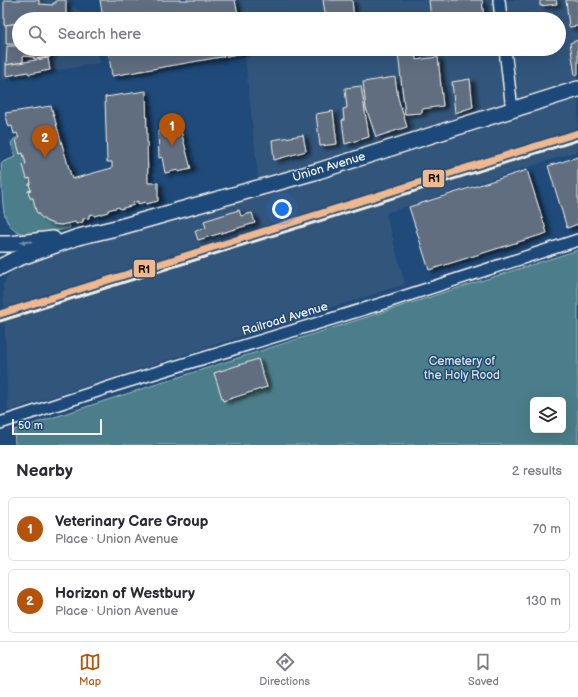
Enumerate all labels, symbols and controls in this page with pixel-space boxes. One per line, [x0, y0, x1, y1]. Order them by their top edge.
search box [12, 12, 566, 56]
icon: search [26, 23, 48, 45]
text: Search here [58, 25, 141, 44]
pin: 1 [159, 113, 185, 146]
pin: 2 [32, 125, 58, 158]
street label: Union Avenue [291, 149, 367, 185]
line badge: R1 [422, 169, 445, 188]
text: R1 [428, 172, 440, 185]
your location [272, 199, 292, 219]
one-way arrow [20, 239, 32, 246]
line badge: R1 [133, 259, 156, 278]
text: R1 [138, 263, 150, 276]
street label: Railroad Avenue [240, 299, 330, 339]
park label: Cemetery of the Holy Rood [424, 354, 500, 383]
map controls [530, 397, 566, 433]
button: layers [530, 397, 566, 433]
scale bar [12, 417, 102, 436]
text: 50 m [18, 419, 43, 432]
text: Nearby [16, 461, 73, 481]
text: 2 results [512, 463, 562, 479]
text: Veterinary Care Group [55, 512, 208, 531]
text: 1 [27, 521, 33, 537]
text: 70 m [533, 521, 561, 537]
text: Place · Union Avenue [55, 531, 178, 547]
text: Horizon of Westbury [55, 584, 195, 603]
text: 2 [26, 593, 34, 609]
text: 130 m [526, 593, 561, 609]
text: Place · Union Avenue [55, 603, 178, 619]
tab: Map [79, 651, 101, 688]
tab: Directions [259, 651, 310, 688]
tab: Saved [468, 651, 499, 688]

